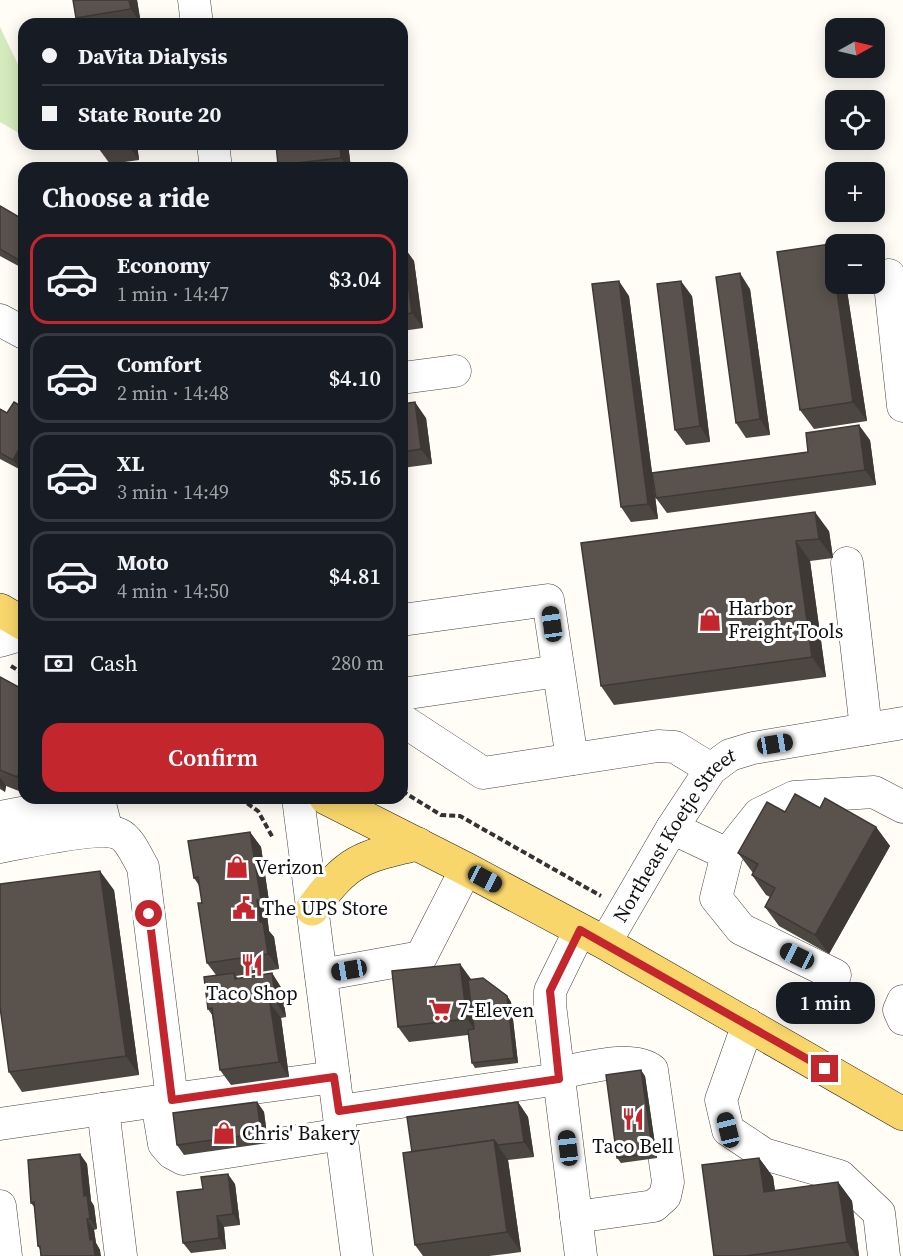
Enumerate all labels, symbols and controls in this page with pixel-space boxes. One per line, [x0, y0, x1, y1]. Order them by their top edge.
north arrow [825, 18, 885, 78]
map controls [825, 18, 885, 294]
text: DaVita Dialysis [78, 41, 227, 71]
button: locate [825, 90, 885, 150]
text: State Route 20 [78, 99, 221, 129]
button: + [825, 162, 885, 222]
text: Choose a ride [42, 179, 210, 216]
button: − [825, 234, 885, 294]
text: Economy [117, 250, 211, 280]
icon: car [45, 252, 99, 306]
text: $3.04 [329, 264, 381, 294]
text: 1 min · 14:47 [117, 280, 229, 308]
text: Comfort [117, 349, 201, 379]
icon: car [45, 351, 99, 405]
text: $4.10 [329, 363, 381, 393]
text: 2 min · 14:48 [117, 379, 229, 407]
text: XL [117, 448, 144, 478]
icon: car [45, 450, 99, 504]
text: $5.16 [329, 462, 381, 492]
text: 3 min · 14:49 [117, 478, 229, 506]
text: Moto [117, 547, 169, 577]
icon: car [45, 549, 99, 603]
text: $4.81 [329, 561, 381, 591]
text: 4 min · 14:50 [117, 577, 229, 605]
place label: Harbor Freight Tools [728, 594, 844, 645]
car [541, 605, 563, 643]
shop icon: Harbor Freight Tools [697, 607, 723, 633]
icon: cash [42, 647, 75, 680]
text: Cash [90, 648, 138, 678]
text: 280 m [331, 649, 384, 677]
button: Confirm [42, 723, 384, 792]
car [756, 732, 794, 756]
street label: Northeast Koetje Street [606, 740, 739, 927]
place label: Verizon [255, 853, 324, 881]
shop icon: Verizon [224, 854, 250, 880]
car [465, 863, 505, 895]
place label: The UPS Store [262, 894, 388, 922]
public building icon: The UPS Store [231, 895, 257, 921]
route start [135, 900, 162, 927]
car [777, 940, 817, 972]
restaurant icon: Taco Shop [239, 952, 265, 978]
car [330, 958, 368, 982]
place label: Taco Shop [206, 979, 298, 1007]
callout: 1 min [776, 982, 874, 1024]
text: 1 min [800, 989, 851, 1017]
place label: 7-Eleven [458, 996, 534, 1024]
supermarket icon: 7-Eleven [427, 997, 453, 1023]
route end [811, 1055, 838, 1082]
restaurant icon: Taco Bell [620, 1106, 646, 1132]
car [715, 1110, 741, 1150]
place label: Chris' Bakery [242, 1119, 361, 1147]
shop icon: Chris' Bakery [211, 1120, 237, 1146]
car [557, 1129, 579, 1167]
place label: Taco Bell [592, 1132, 674, 1160]

